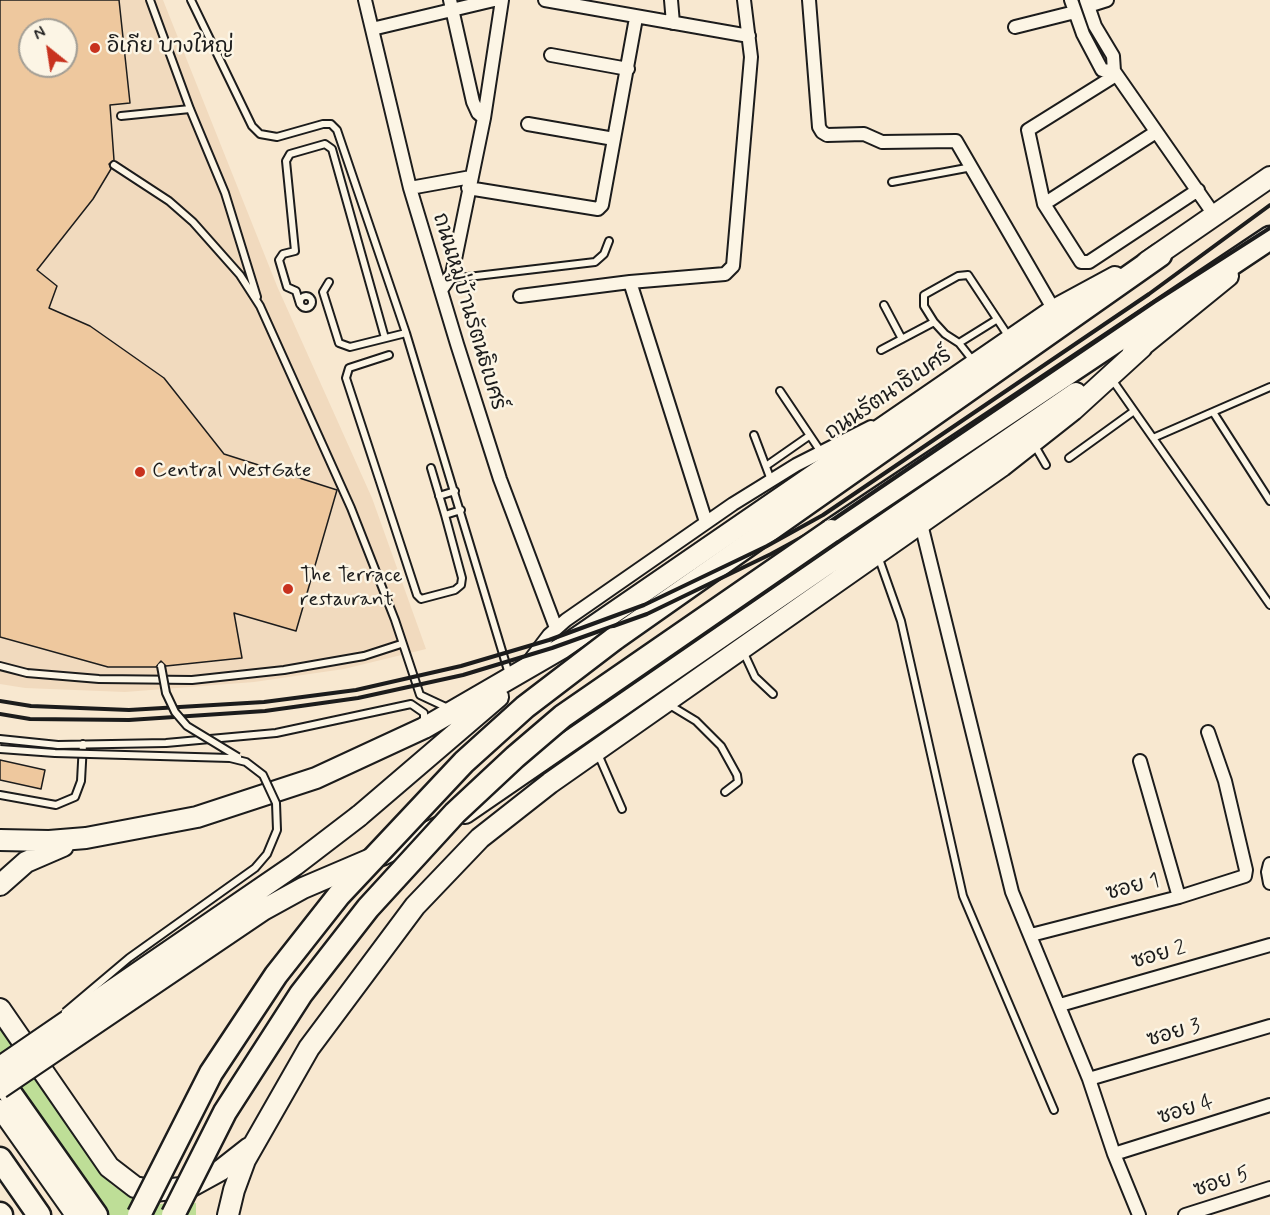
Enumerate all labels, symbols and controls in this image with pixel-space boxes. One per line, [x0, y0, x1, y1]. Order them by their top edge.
north arrow [18, 18, 78, 78]
text: N [30, 22, 50, 45]
place label: อิเกีย บางใหญ่ [107, 35, 234, 61]
marker: อิเกีย บางใหญ่ [88, 41, 102, 55]
street label: ถนนหมู่บ้านรัตนธิเบศร์ [426, 210, 510, 414]
street label: ถนนรัตนาธิเบศร์ [821, 343, 957, 447]
place label: Central WestGate [152, 459, 311, 485]
marker: Central WestGate [133, 465, 147, 479]
place label: The Terrace restaurant [300, 564, 403, 614]
marker: The Terrace restaurant [281, 582, 295, 596]
street label: ซอย 1 [1104, 869, 1162, 907]
street label: ซอย 2 [1129, 936, 1189, 976]
street label: ซอย 3 [1144, 1014, 1204, 1054]
street label: ซอย 4 [1155, 1091, 1217, 1131]
street label: ซอย 5 [1191, 1162, 1253, 1204]

